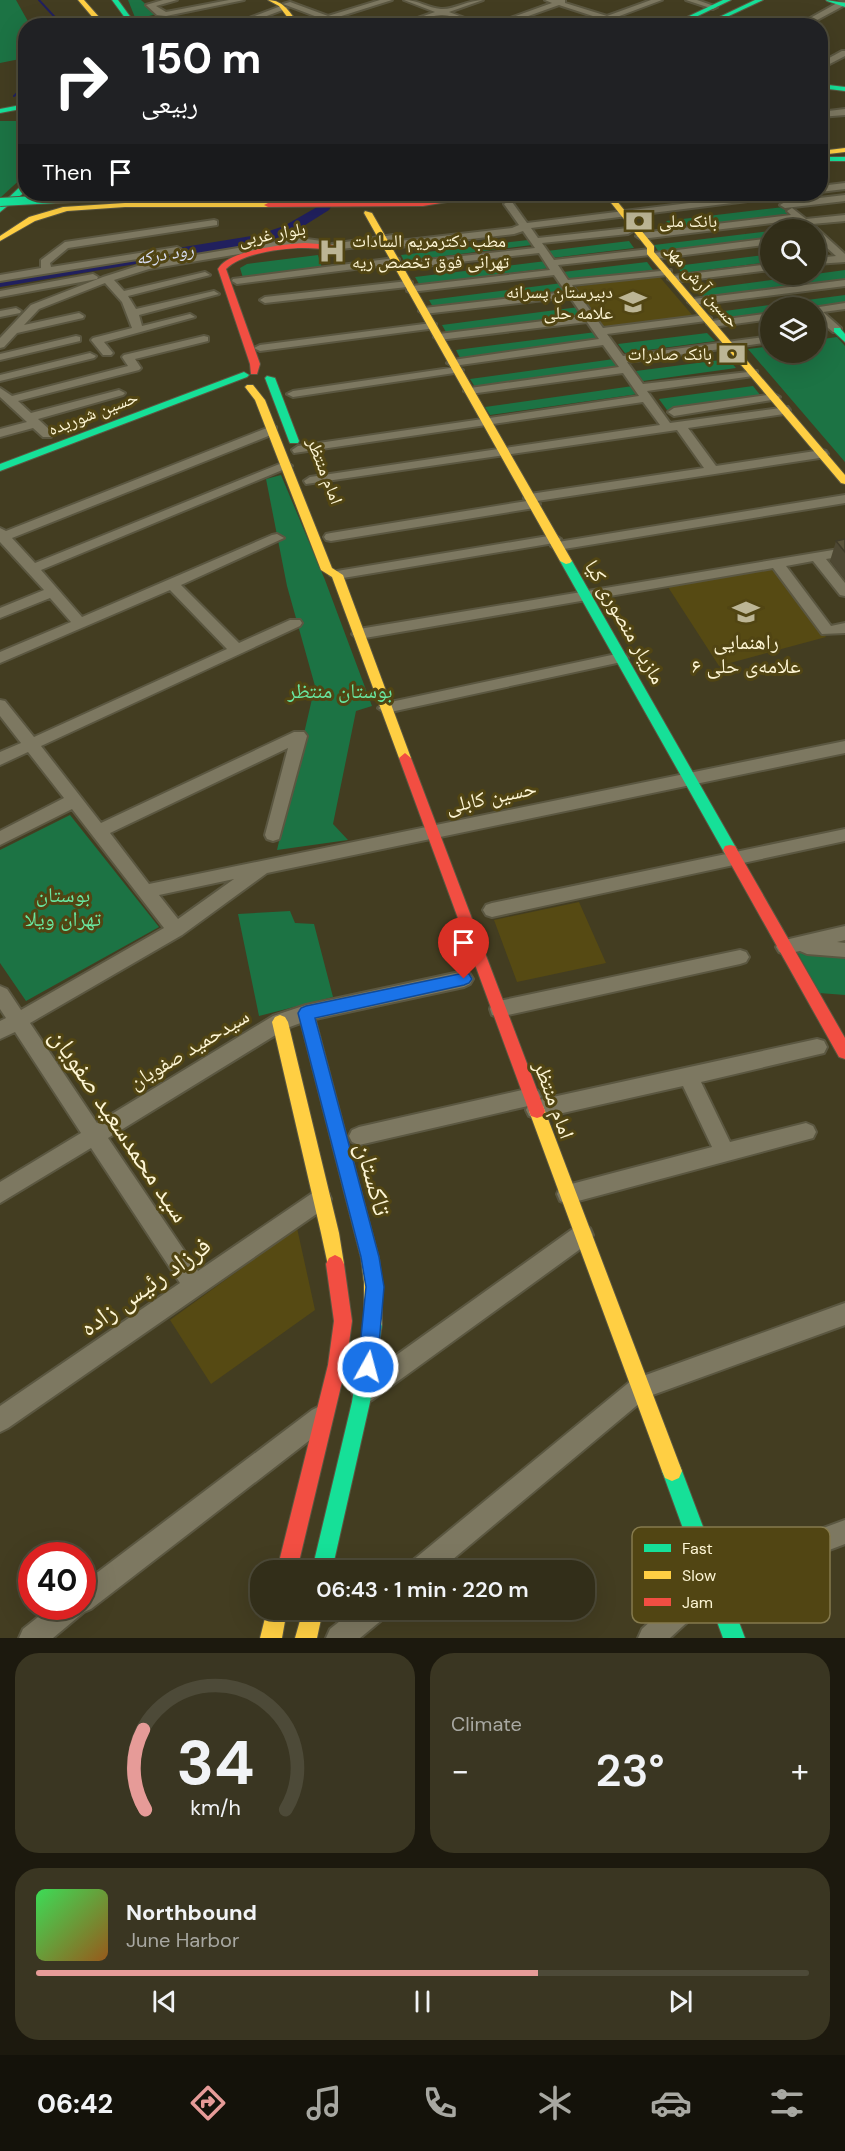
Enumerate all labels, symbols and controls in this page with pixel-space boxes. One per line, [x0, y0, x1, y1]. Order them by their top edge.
text: 150 m [141, 31, 261, 86]
icon: right [42, 42, 120, 120]
text: ربیعی [141, 86, 198, 121]
icon: arrive [104, 156, 137, 189]
text: Then [42, 158, 92, 187]
bank icon: بانک ملی [624, 206, 654, 236]
place label: بانک ملی [659, 209, 717, 233]
street label: بلوار غربی [237, 216, 307, 252]
map controls [760, 219, 826, 363]
button: search [760, 219, 826, 285]
place label: مطب دكترمريم السادات تهرانی فوق تخصص ریه [352, 229, 509, 274]
hospital icon: مطب دكترمريم السادات تهرانی فوق تخصص ریه [317, 236, 347, 266]
water label: رود درکه [135, 238, 196, 270]
street label: حسین آرش مهر [660, 239, 745, 333]
place label: دبیرستان پسرانه علامه حلی [506, 280, 613, 325]
school or university icon: دبیرستان پسرانه علامه حلی [618, 287, 648, 317]
button: layers [760, 297, 826, 363]
bank icon: بانک صادرات [717, 339, 747, 369]
place label: بانک صادرات [628, 342, 712, 366]
street label: حسین شوریده [45, 385, 141, 441]
street label: امام منتظر [301, 433, 349, 508]
street label: مازیار منصوری کیا [578, 555, 672, 689]
school or university icon: راهنمایی علامه‌ی حلی ۶ [731, 597, 761, 627]
place label: راهنمایی علامه‌ی حلی ۶ [692, 628, 801, 680]
park label: بوستان منتظر [286, 677, 393, 705]
street label: حسین کابلی [443, 774, 539, 820]
park label: بوستان تهران ویلا [25, 881, 101, 933]
pin [438, 917, 489, 979]
icon: arrive [447, 926, 480, 959]
street label: سیدحمید صفویان [124, 1002, 254, 1096]
street label: سید محمدسعید صفویان [42, 1021, 198, 1229]
street label: امام منتظر [527, 1056, 581, 1143]
street label: تاکستان [348, 1139, 400, 1220]
street label: فرزاد رئیس زاده [73, 1228, 217, 1344]
position arrow [336, 1335, 400, 1399]
legend [632, 1527, 830, 1623]
text: Fast [682, 1538, 713, 1559]
speed limit sign: 40 [18, 1542, 96, 1620]
text: Slow [682, 1565, 716, 1586]
text: 06:43 · 1 min · 220 m [316, 1575, 529, 1604]
text: Jam [682, 1592, 713, 1613]
text: Climate [451, 1711, 522, 1737]
text: 34 [176, 1722, 254, 1803]
text: 23° [596, 1741, 665, 1800]
text: − [451, 1749, 469, 1792]
text: + [791, 1749, 809, 1792]
text: km/h [190, 1794, 240, 1822]
text: Northbound [126, 1898, 257, 1927]
text: June Harbor [126, 1927, 239, 1953]
icon: previous [148, 1985, 181, 2018]
icon: pause [406, 1985, 439, 2018]
icon: next [664, 1985, 697, 2018]
icon: directions [187, 2082, 229, 2124]
icon: music [303, 2082, 345, 2124]
icon: phone [419, 2082, 461, 2124]
icon: climate [534, 2082, 576, 2124]
icon: car [650, 2082, 692, 2124]
icon: filters [766, 2082, 808, 2124]
text: 06:42 [37, 2086, 113, 2121]

